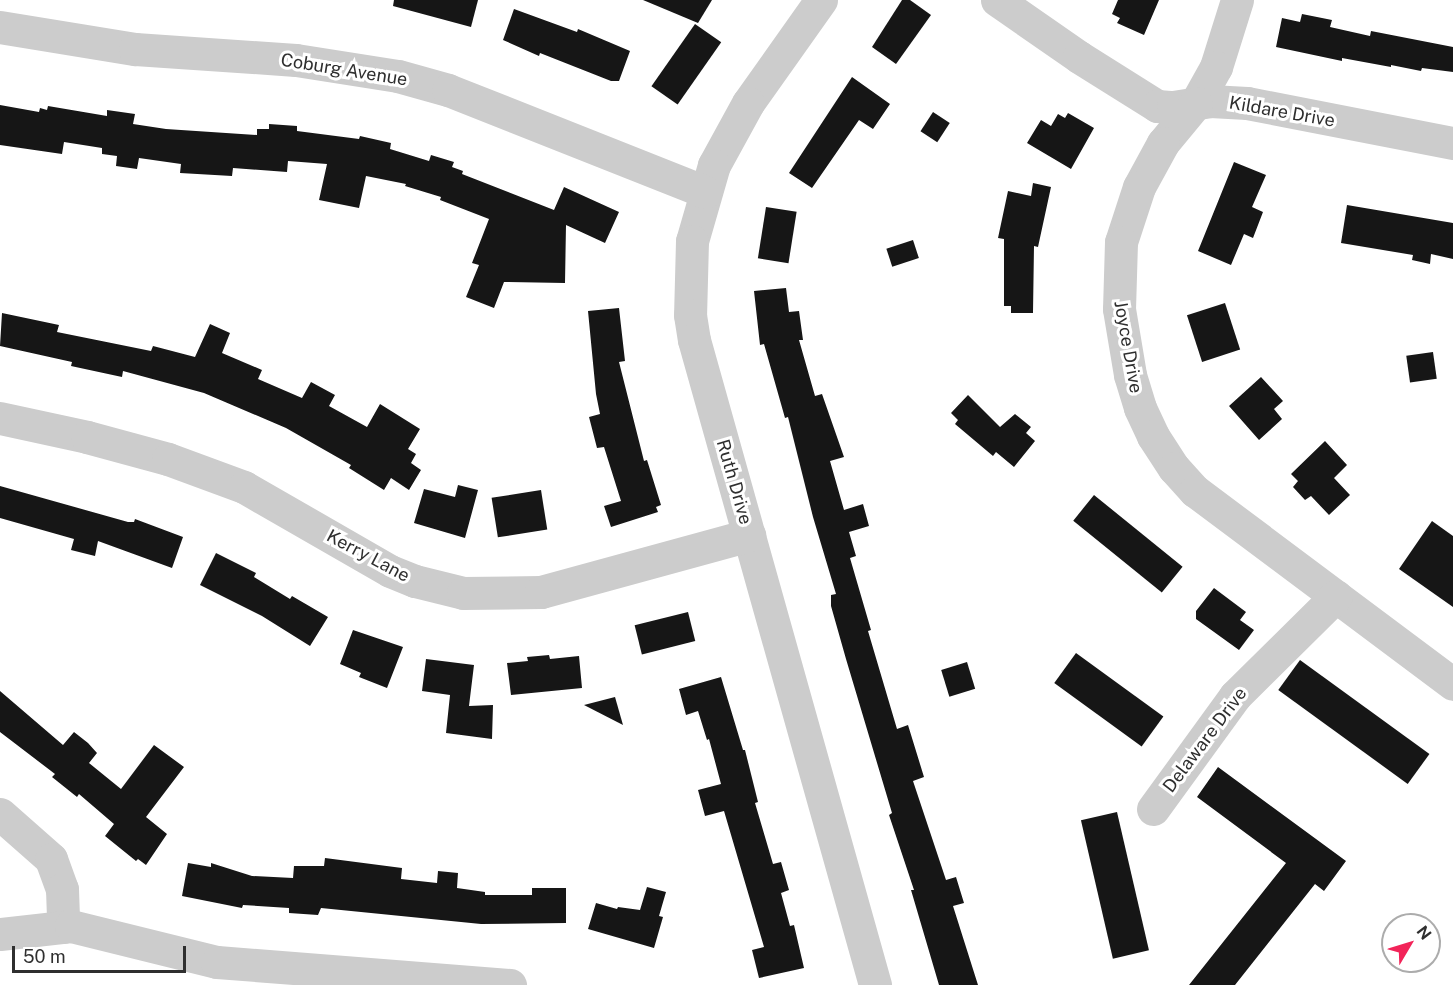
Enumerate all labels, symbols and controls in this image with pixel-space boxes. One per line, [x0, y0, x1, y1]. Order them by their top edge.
street label: Coburg Avenue [279, 49, 409, 91]
street label: Kildare Drive [1227, 92, 1337, 132]
street label: Joyce Drive [1109, 299, 1147, 395]
street label: Ruth Drive [712, 437, 756, 527]
street label: Kerry Lane [323, 525, 413, 587]
street label: Delaware Drive [1158, 683, 1252, 797]
north arrow [1381, 913, 1441, 973]
text: N [1413, 922, 1435, 944]
scale bar [15, 934, 189, 972]
text: 50 m [23, 946, 66, 967]

